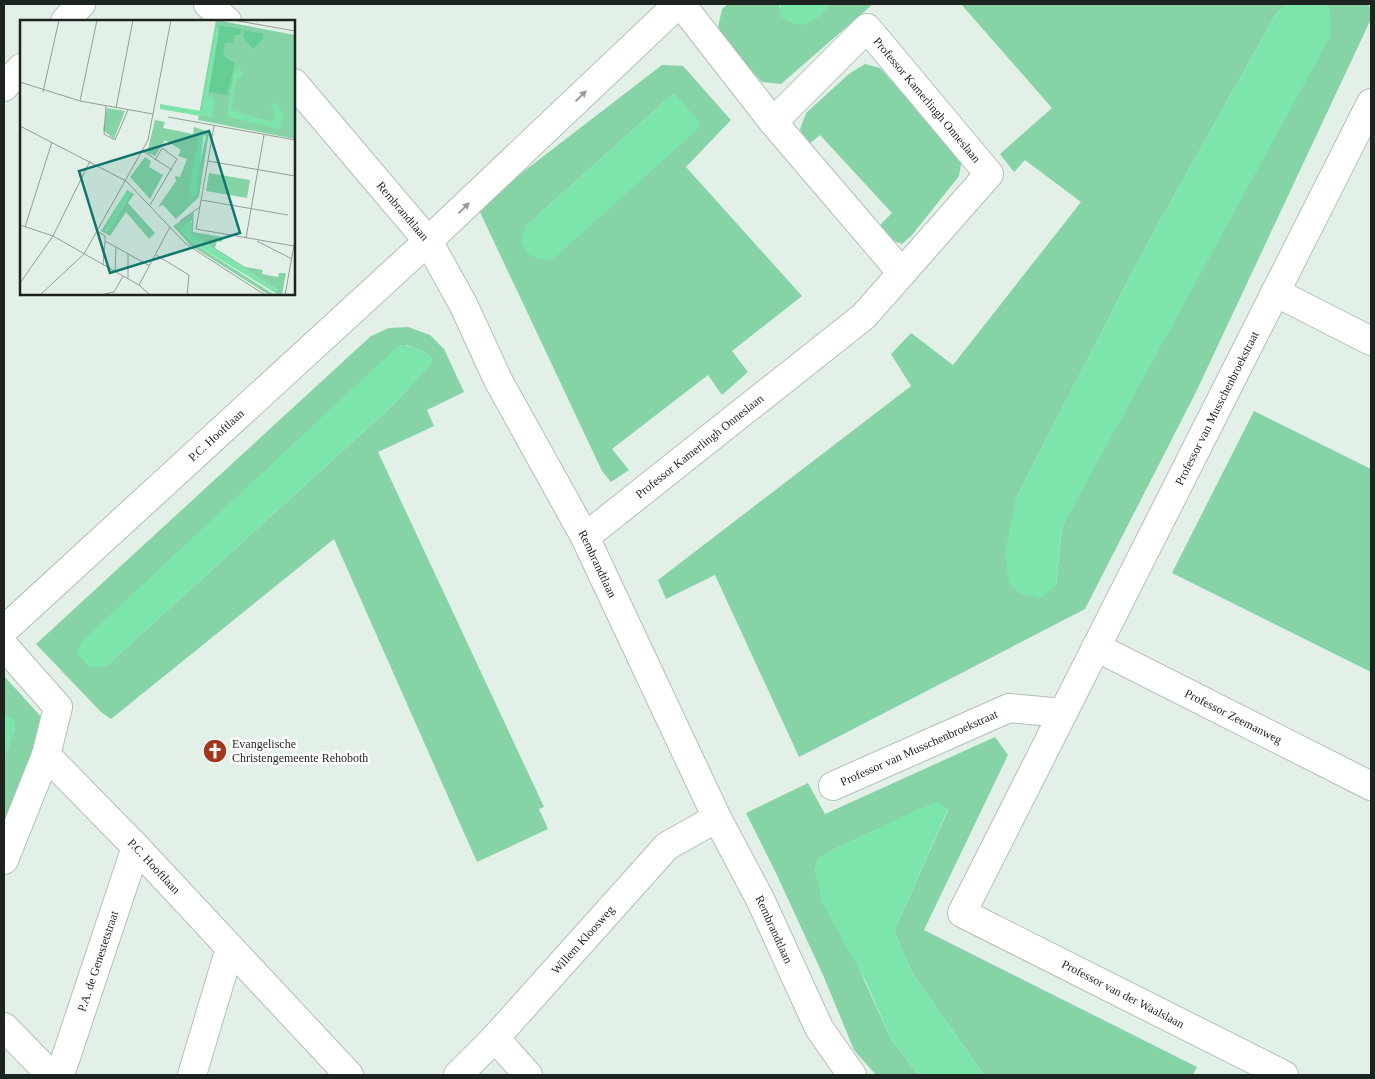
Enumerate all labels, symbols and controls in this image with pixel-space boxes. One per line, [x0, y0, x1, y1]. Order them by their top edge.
inset map [20, 20, 295, 295]
street label: Professor Kamerlingh Onneslaan [870, 34, 984, 166]
one-way arrow [575, 90, 587, 102]
street label: Rembrandtlaan [374, 179, 432, 244]
one-way arrow [457, 202, 469, 214]
street label: Professor van Musschenbroekstraat [1172, 328, 1262, 488]
street label: Professor Kamerlingh Onneslaan [633, 391, 766, 501]
street label: P.C. Hooftlaan [186, 406, 247, 464]
street label: Rembrandtlaan [575, 527, 620, 600]
street label: Professor Zeemanweg [1183, 686, 1284, 747]
street label: Professor van Musschenbroekstraat [838, 707, 1000, 789]
place label: Evangelische Christengemeente Rehoboth [232, 737, 368, 765]
church icon: Evangelische Christengemeente Rehoboth [202, 738, 228, 764]
street label: P.C. Hooftlaan [125, 836, 183, 897]
street label: Rembrandtlaan [752, 893, 796, 966]
street label: Willem Kloosweg [549, 903, 617, 977]
street label: P.A. de Genestetstraat [75, 908, 121, 1013]
street label: Professor van der Waalslaan [1059, 957, 1187, 1031]

